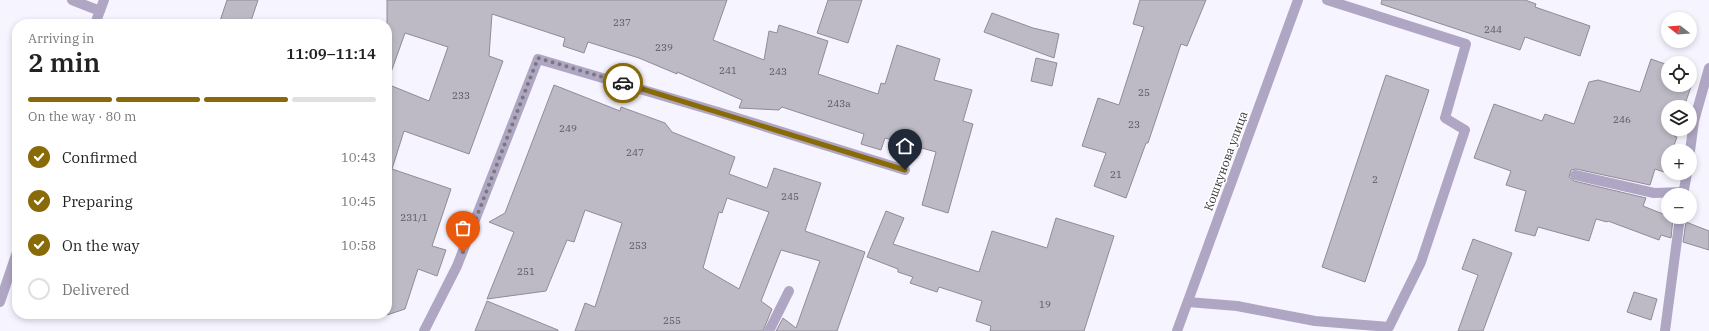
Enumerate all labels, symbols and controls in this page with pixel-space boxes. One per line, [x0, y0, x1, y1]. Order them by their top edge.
north arrow [1661, 12, 1697, 48]
map controls [1661, 12, 1697, 224]
house number: 237 [613, 16, 631, 29]
house number: 244 [1484, 23, 1502, 36]
text: Arriving in [28, 30, 94, 47]
house number: 239 [655, 41, 673, 54]
text: 11:09–11:14 [286, 44, 376, 63]
text: 2 min [28, 45, 100, 79]
button: locate [1661, 56, 1697, 92]
courier [603, 63, 643, 103]
house number: 241 [719, 64, 737, 77]
house number: 243 [769, 65, 787, 78]
icon: car [612, 72, 634, 94]
house number: 25 [1138, 86, 1150, 99]
house number: 233 [452, 89, 470, 102]
house number: 243а [827, 97, 851, 110]
button: layers [1661, 100, 1697, 136]
text: On the way · 80 m [28, 108, 136, 125]
street label: Кошкунова улица [1201, 109, 1251, 213]
house number: 246 [1613, 113, 1631, 126]
house number: 23 [1128, 118, 1140, 131]
house number: 249 [559, 122, 577, 135]
pin [888, 129, 922, 170]
icon: home [894, 135, 916, 157]
button: + [1661, 144, 1697, 180]
icon: check [28, 146, 50, 168]
house number: 247 [626, 146, 644, 159]
text: Confirmed [62, 148, 137, 167]
text: 10:43 [341, 149, 376, 166]
house number: 21 [1110, 168, 1122, 181]
house number: 2 [1372, 173, 1378, 186]
button: − [1661, 188, 1697, 224]
icon: check [28, 190, 50, 212]
house number: 245 [781, 190, 799, 203]
text: Preparing [62, 192, 133, 211]
text: 10:45 [341, 193, 376, 210]
house number: 231/1 [400, 211, 428, 224]
pin [446, 211, 480, 252]
icon: bag [452, 217, 474, 239]
icon: check [28, 234, 50, 256]
text: On the way [62, 236, 140, 255]
text: 10:58 [341, 237, 376, 254]
house number: 253 [629, 239, 647, 252]
house number: 251 [517, 265, 535, 278]
text: Delivered [62, 280, 130, 299]
house number: 19 [1039, 298, 1051, 311]
house number: 255 [663, 314, 681, 327]

